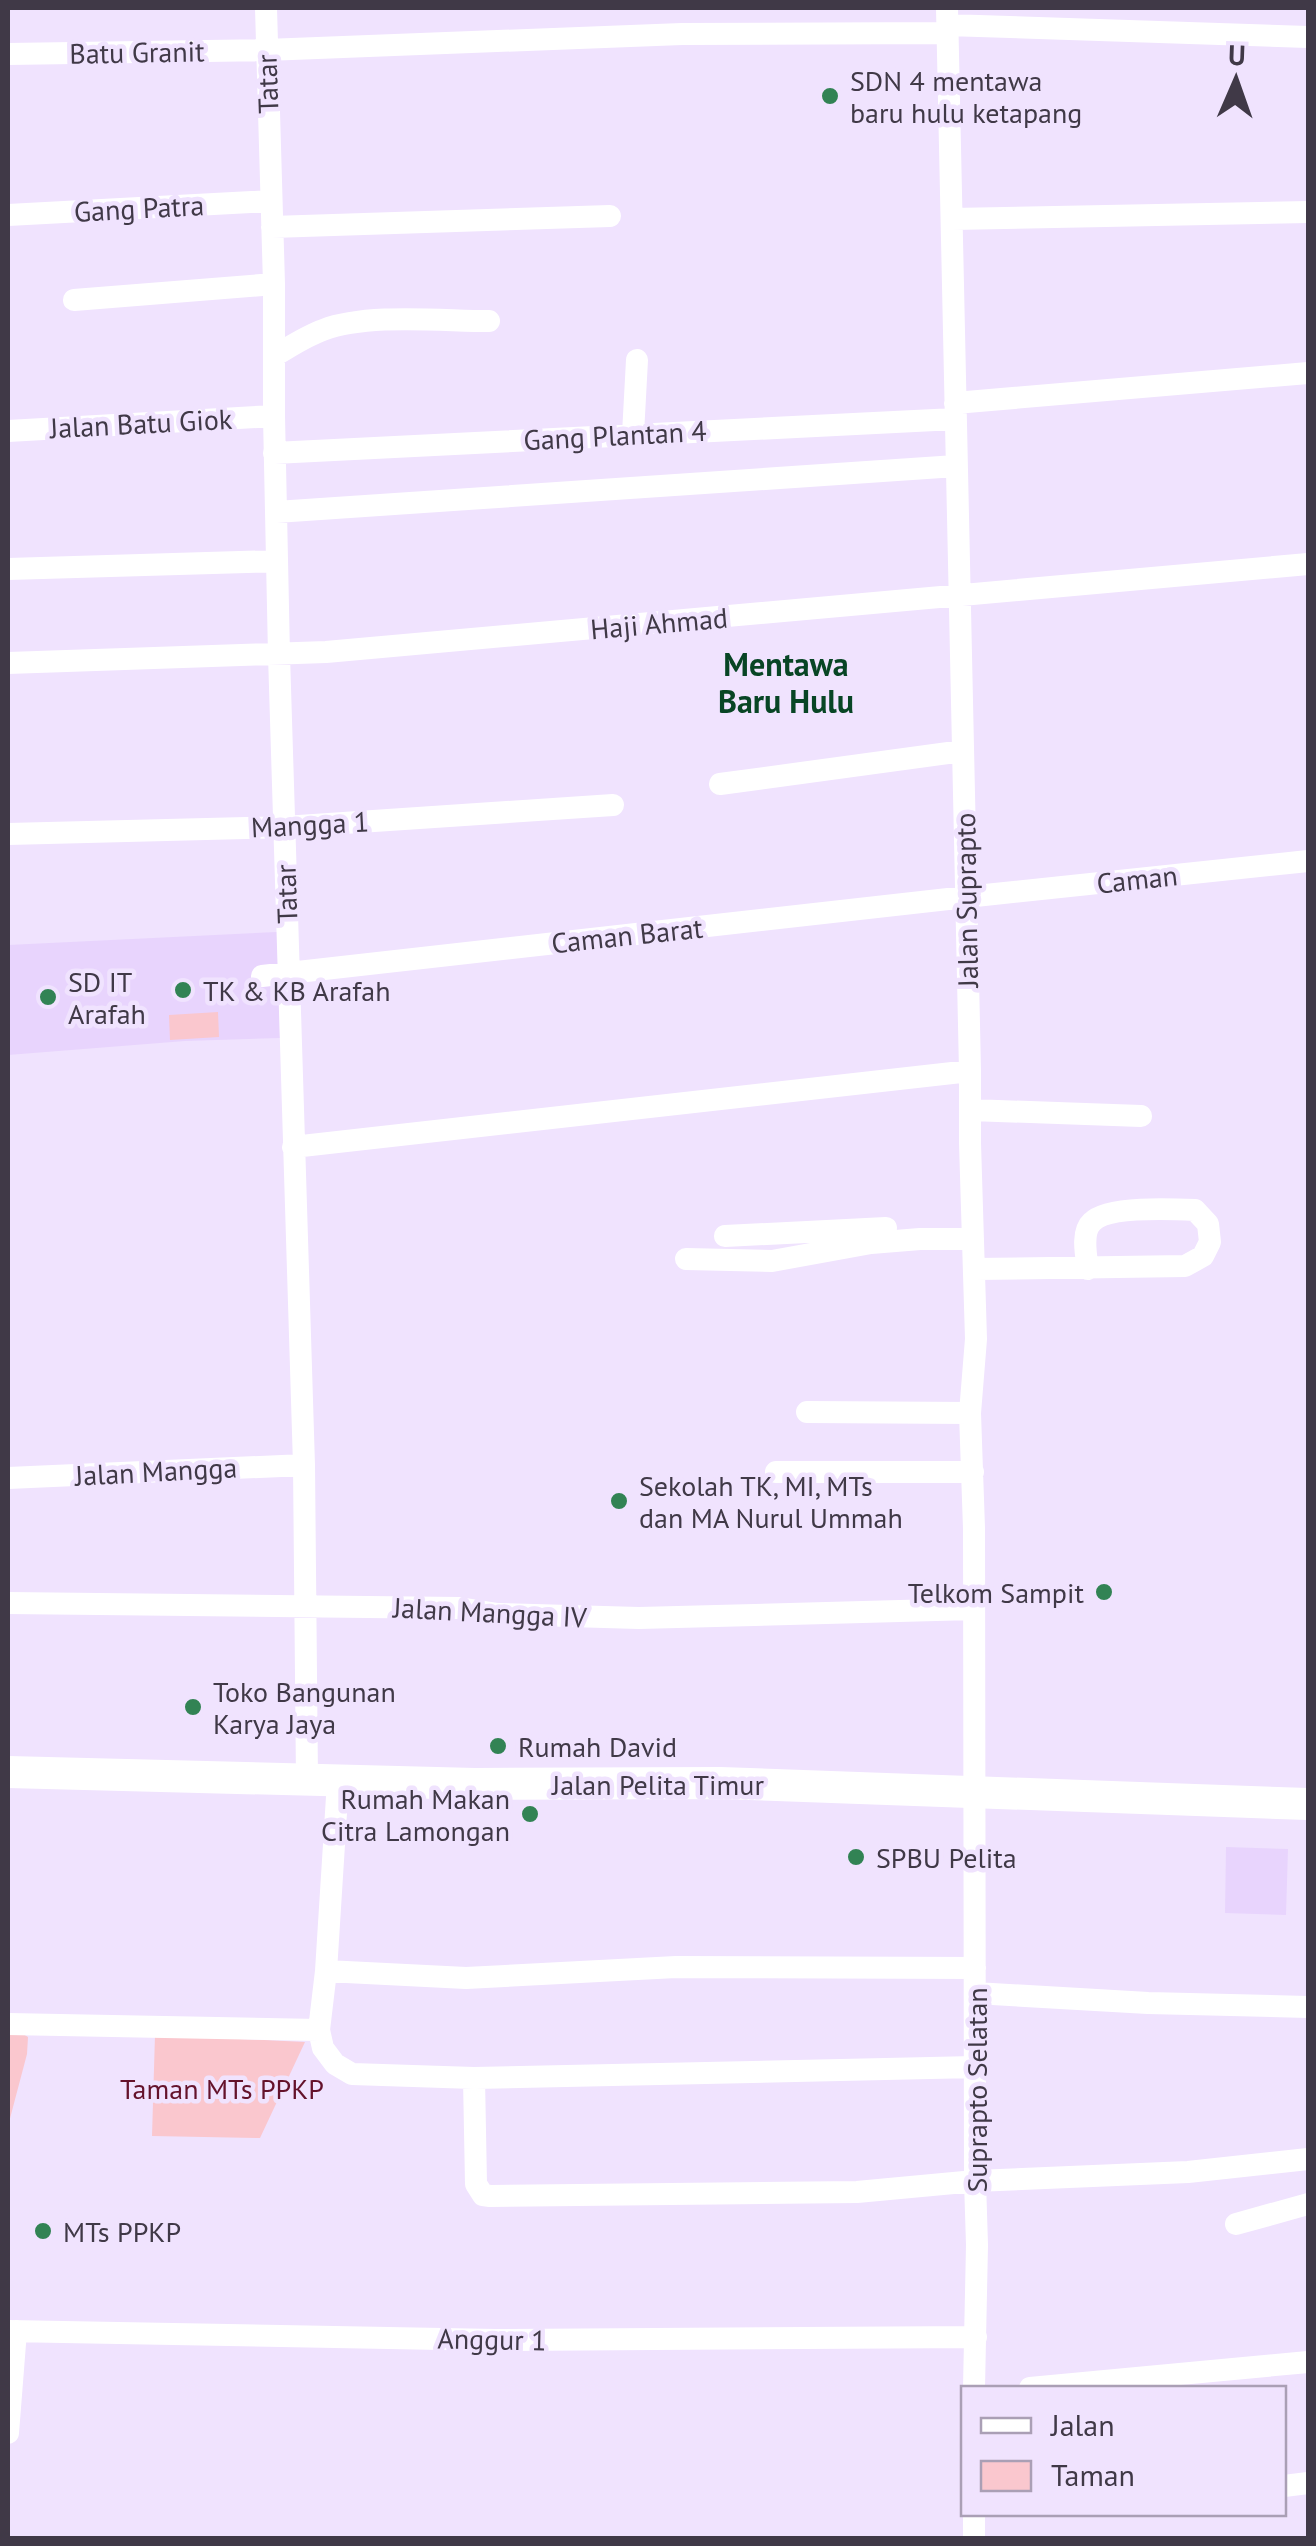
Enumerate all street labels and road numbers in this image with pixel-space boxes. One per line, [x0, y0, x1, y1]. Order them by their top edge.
street label: Batu Granit [69, 32, 205, 72]
street label: Tatar [247, 53, 287, 114]
street label: Gang Patra [73, 186, 205, 230]
street label: Jalan Batu Giok [48, 400, 234, 446]
street label: Gang Plantan 4 [522, 412, 708, 458]
street label: Haji Ahmad [589, 599, 729, 647]
street label: Mangga 1 [250, 802, 370, 846]
street label: Jalan Suprapto [946, 812, 986, 989]
street label: Caman [1095, 856, 1179, 902]
street label: Tatar [266, 863, 306, 924]
street label: Caman Barat [549, 909, 705, 961]
street label: Jalan Mangga [73, 1448, 238, 1494]
street label: Jalan Mangga IV [391, 1588, 588, 1636]
street label: Jalan Pelita Timur [551, 1766, 764, 1803]
street label: Suprapto Selatan [958, 1987, 995, 2193]
street label: Anggur 1 [437, 2320, 547, 2358]

